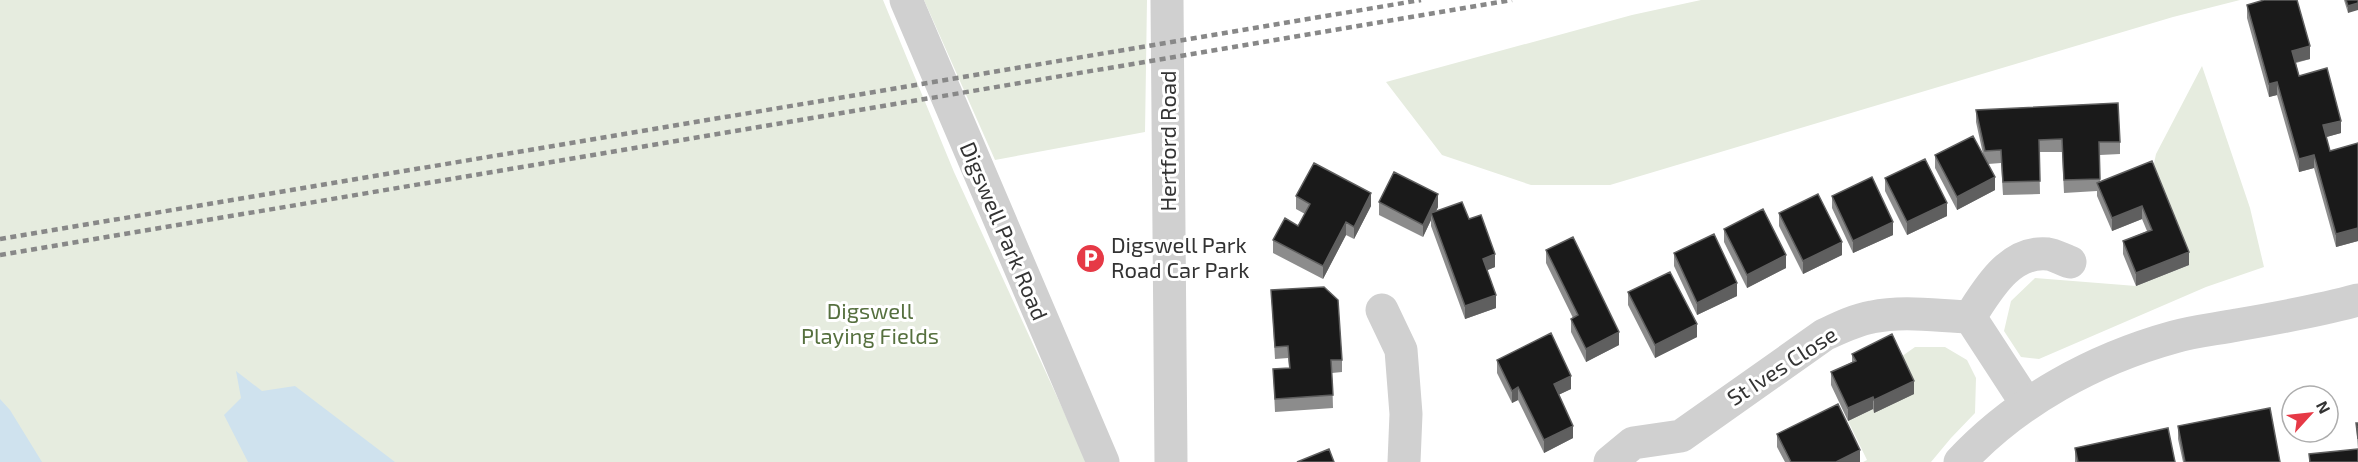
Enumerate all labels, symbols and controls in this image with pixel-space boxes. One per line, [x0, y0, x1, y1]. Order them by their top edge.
street label: Hertford Road [1154, 70, 1180, 212]
street label: Digswell Park Road [956, 138, 1054, 324]
place label: Digswell Park Road Car Park [1111, 231, 1249, 282]
parking icon: Digswell Park Road Car Park [1074, 242, 1106, 274]
park label: Digswell Playing Fields [801, 297, 939, 348]
street label: St Ives Close [1722, 320, 1841, 410]
north arrow [2280, 384, 2340, 444]
text: N [2313, 397, 2335, 416]

